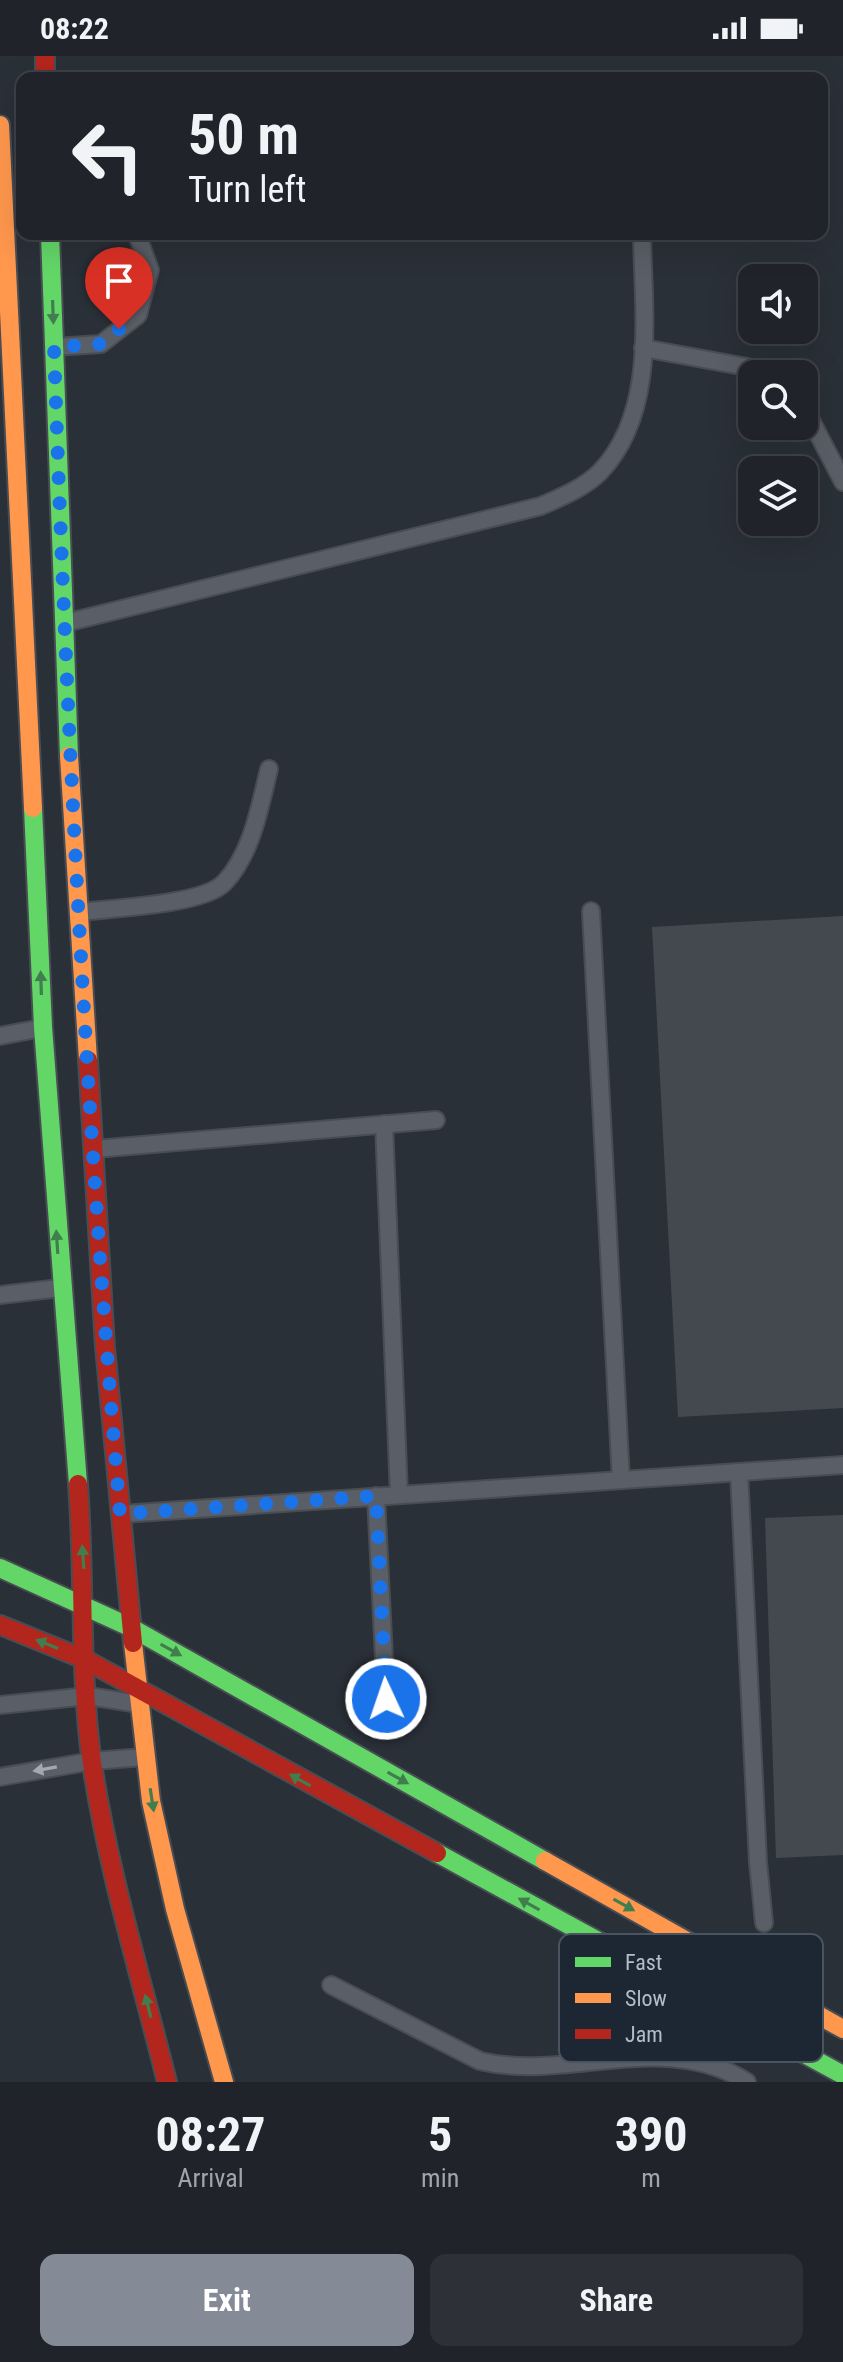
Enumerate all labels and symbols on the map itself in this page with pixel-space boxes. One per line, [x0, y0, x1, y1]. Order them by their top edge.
pin [85, 247, 153, 329]
one-way arrow [46, 300, 59, 325]
one-way arrow [35, 970, 48, 995]
one-way arrow [50, 1229, 63, 1254]
one-way arrow [76, 1544, 89, 1569]
one-way arrow [35, 1637, 59, 1650]
one-way arrow [160, 1643, 182, 1657]
position arrow [344, 1657, 428, 1741]
one-way arrow [32, 1764, 57, 1776]
one-way arrow [386, 1771, 409, 1784]
one-way arrow [289, 1773, 312, 1786]
one-way arrow [146, 1788, 158, 1813]
one-way arrow [517, 1897, 540, 1911]
one-way arrow [613, 1898, 635, 1912]
legend [559, 1934, 823, 2062]
text: Fast [625, 1950, 662, 1975]
text: Slow [625, 1986, 667, 2011]
one-way arrow [141, 1994, 154, 2019]
text: Jam [625, 2022, 663, 2047]

